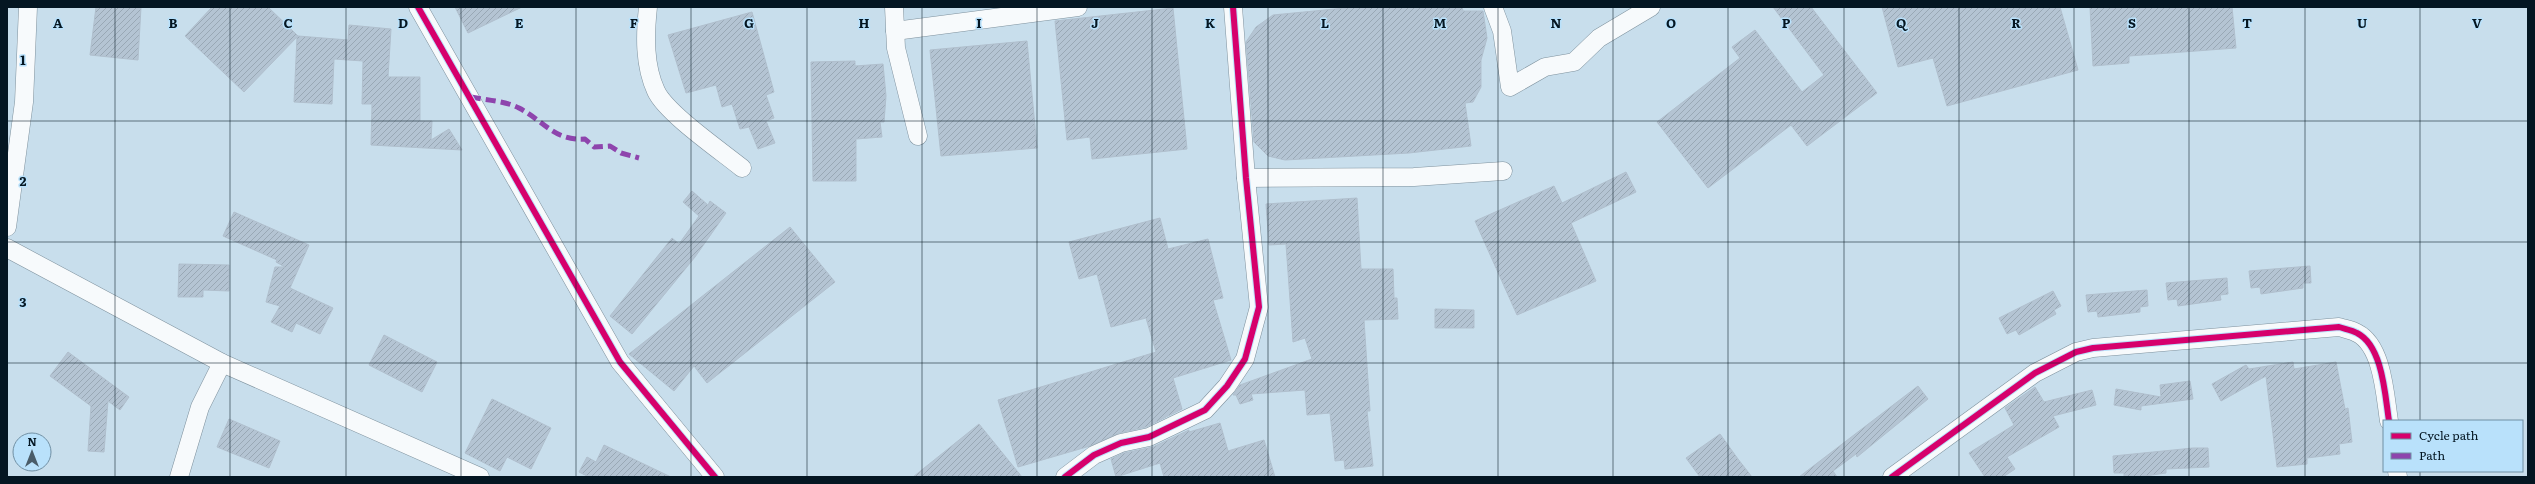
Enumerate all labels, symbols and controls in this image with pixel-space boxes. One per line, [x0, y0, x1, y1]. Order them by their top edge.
text: A [53, 13, 63, 32]
text: B [169, 13, 178, 32]
text: C [283, 13, 293, 32]
text: D [398, 13, 408, 32]
text: E [515, 13, 524, 32]
text: F [630, 13, 638, 32]
text: G [744, 13, 754, 32]
text: H [859, 13, 870, 32]
text: I [976, 13, 982, 32]
text: J [1091, 13, 1099, 32]
text: K [1205, 13, 1216, 32]
text: L [1321, 13, 1329, 32]
text: M [1434, 13, 1447, 32]
text: N [1551, 13, 1562, 32]
text: O [1666, 13, 1676, 32]
text: P [1782, 13, 1791, 32]
text: Q [1896, 13, 1908, 32]
text: R [2011, 13, 2021, 32]
text: S [2128, 13, 2136, 32]
text: T [2242, 13, 2252, 32]
text: U [2357, 13, 2367, 32]
text: V [2472, 13, 2482, 32]
text: 1 [20, 50, 26, 69]
text: 2 [20, 171, 27, 190]
text: 3 [19, 292, 27, 311]
legend [2383, 420, 2523, 472]
text: Cycle path [2419, 426, 2479, 444]
north arrow [12, 432, 52, 472]
text: N [27, 433, 37, 449]
text: Path [2419, 446, 2445, 464]

